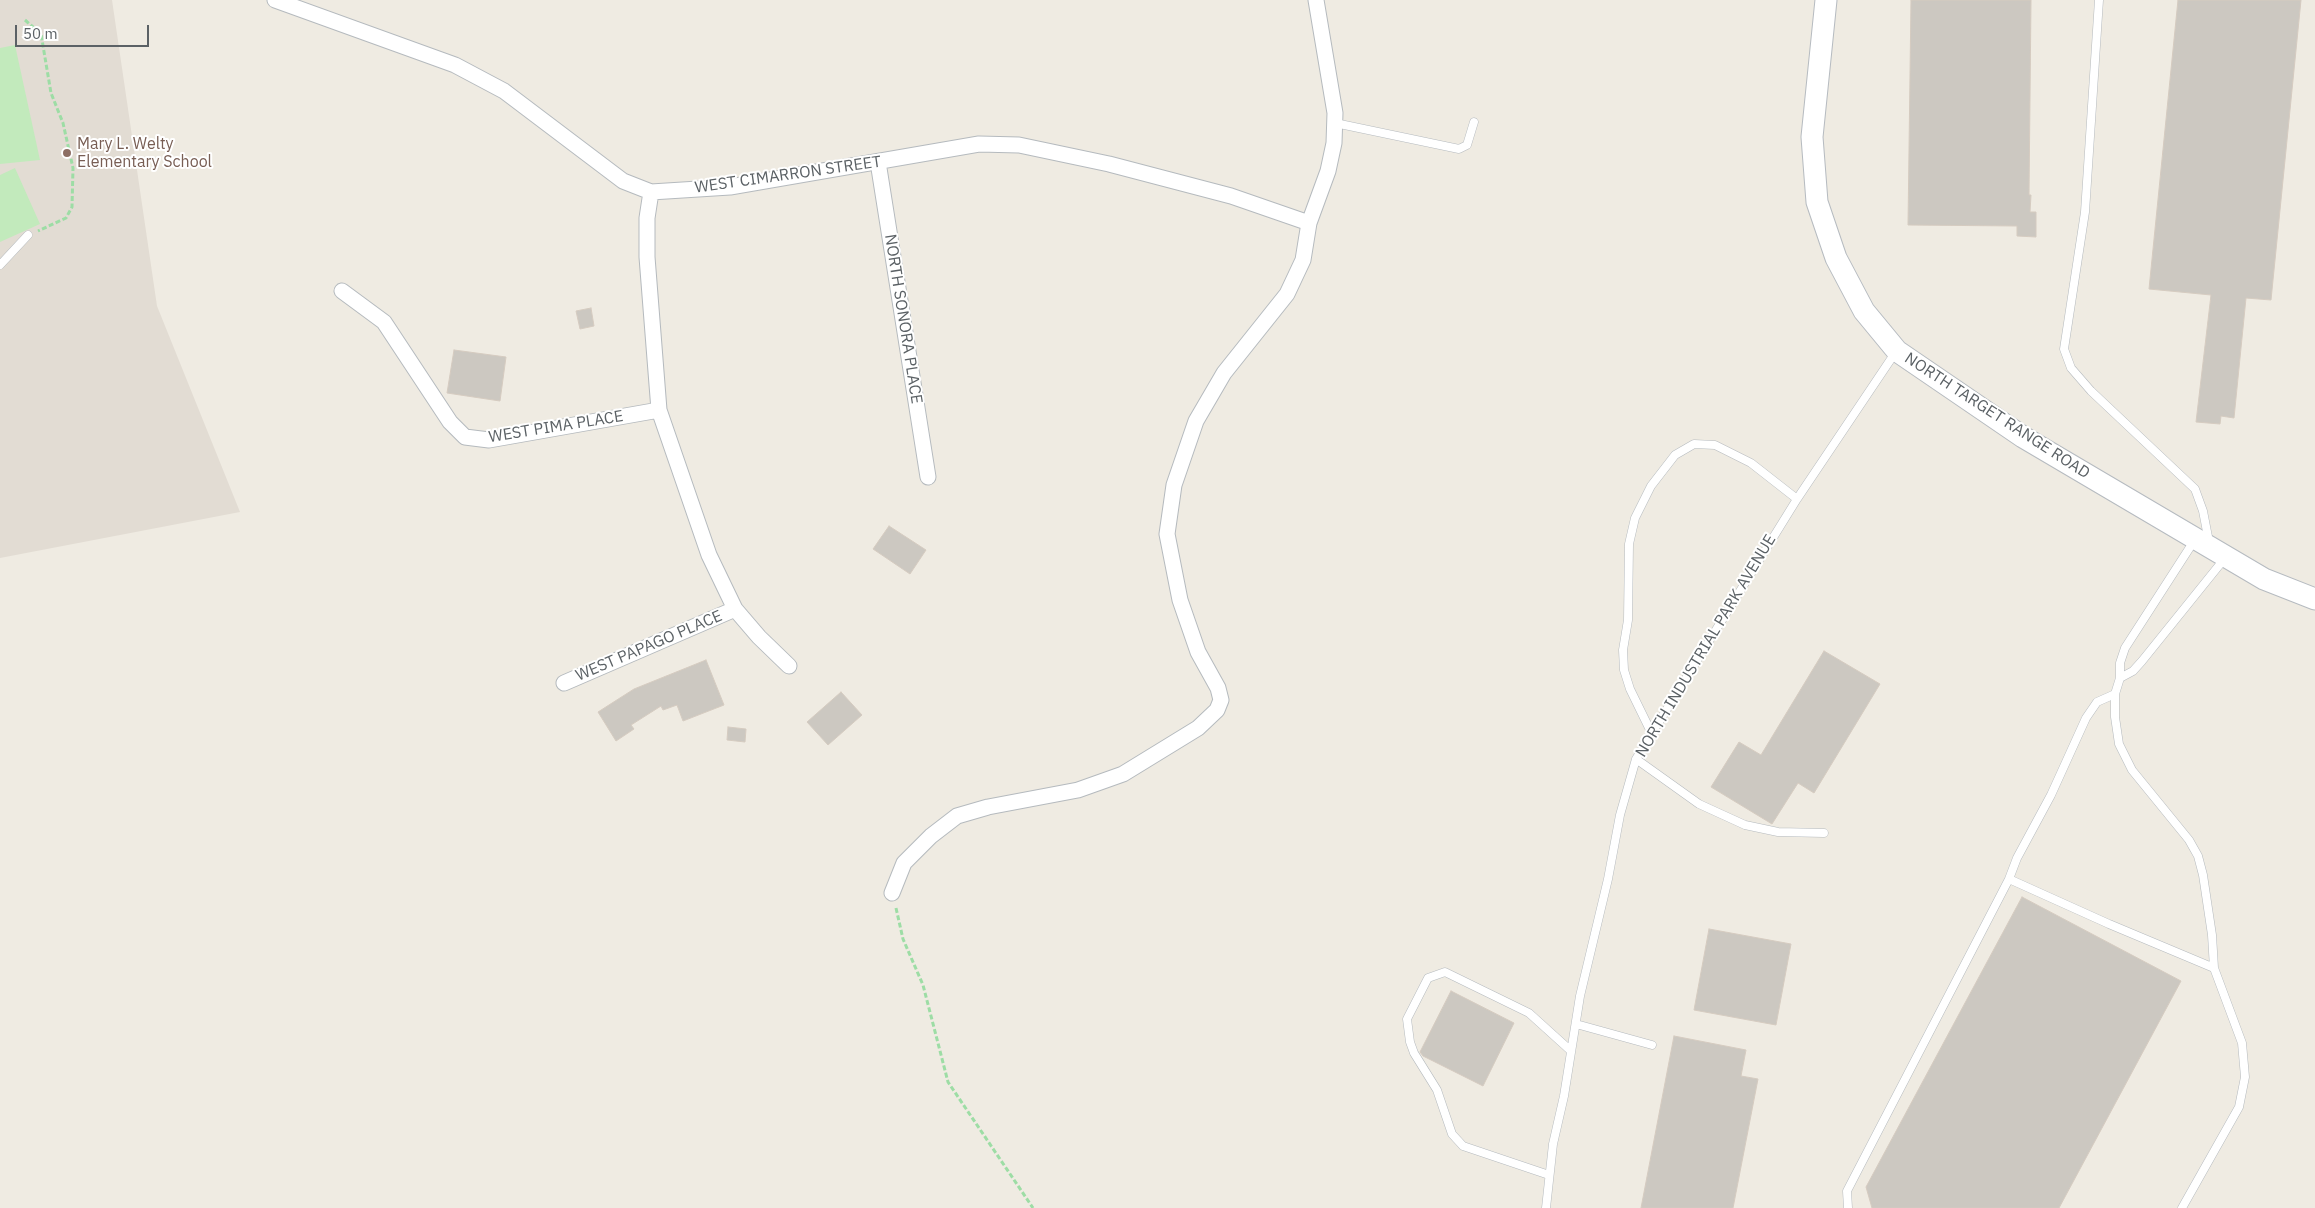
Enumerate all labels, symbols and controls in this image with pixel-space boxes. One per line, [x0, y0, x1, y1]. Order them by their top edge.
scale bar [18, 15, 151, 47]
text: 50 m [23, 24, 58, 43]
place label: Mary L. Welty Elementary School [77, 134, 212, 172]
marker: Mary L. Welty Elementary School [61, 147, 73, 159]
street label: WEST CIMARRON STREET [693, 152, 883, 198]
street label: NORTH SONORA PLACE [880, 233, 926, 405]
street label: NORTH TARGET RANGE ROAD [1901, 349, 2093, 483]
street label: WEST PIMA PLACE [487, 407, 625, 447]
street label: NORTH INDUSTRIAL PARK AVENUE [1632, 531, 1780, 761]
street label: WEST PAPAGO PLACE [573, 606, 725, 686]

